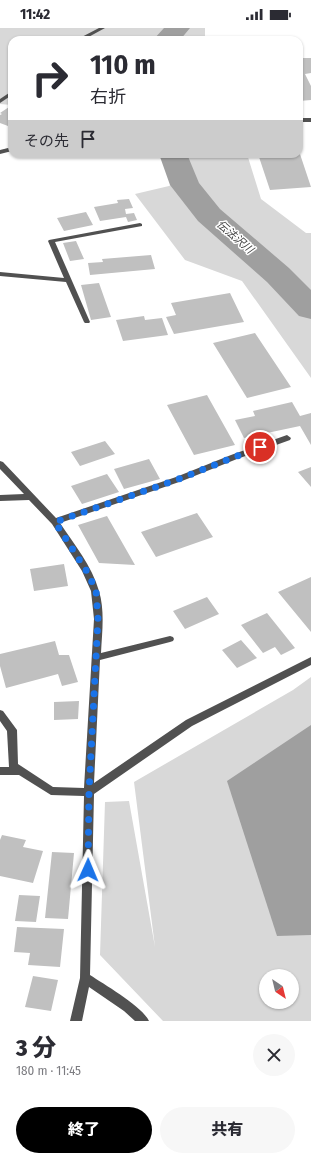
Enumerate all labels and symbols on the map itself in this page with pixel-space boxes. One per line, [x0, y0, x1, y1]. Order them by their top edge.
water label: 伝法沢川 [214, 218, 257, 257]
pin [243, 430, 277, 464]
position arrow [67, 849, 109, 891]
north arrow [259, 969, 299, 1009]

